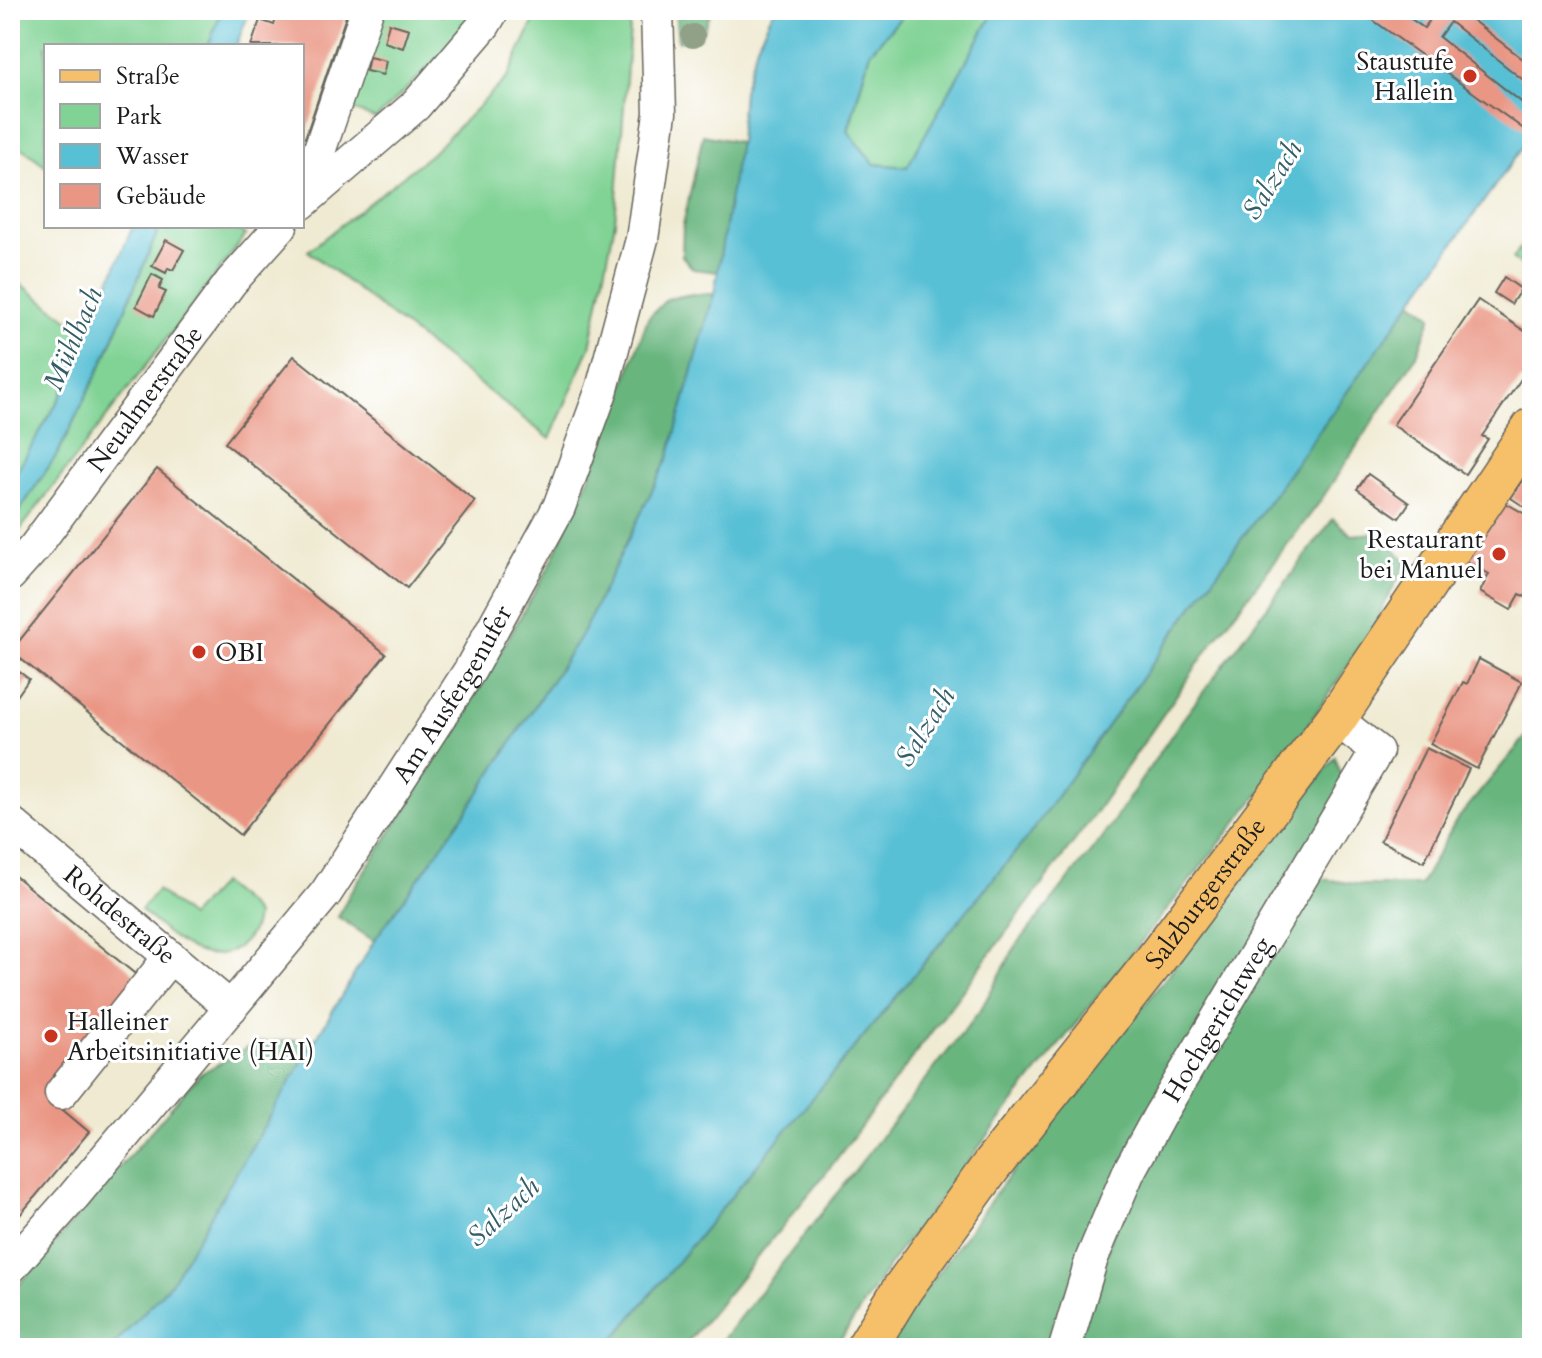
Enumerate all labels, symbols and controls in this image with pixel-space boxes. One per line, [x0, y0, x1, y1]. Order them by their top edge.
legend [44, 44, 304, 228]
place label: Staustufe Hallein [1356, 44, 1454, 109]
text: Straße [116, 60, 180, 93]
marker: Staustufe Hallein [1461, 67, 1479, 85]
text: Park [116, 100, 162, 133]
water label: Salzach [1233, 133, 1311, 227]
text: Wasser [115, 140, 189, 173]
text: Gebäude [116, 180, 206, 213]
water label: Mühlbach [34, 281, 112, 396]
street label: Neualmerstraße [79, 318, 211, 479]
place label: Restaurant bei Manuel [1360, 522, 1483, 587]
marker: Restaurant bei Manuel [1490, 545, 1508, 563]
street label: Am Ausfergenufer [384, 598, 520, 790]
place label: OBI [215, 635, 264, 670]
marker: OBI [190, 643, 208, 661]
water label: Salzach [886, 680, 964, 774]
street label: Salzburgerstraße [1137, 810, 1274, 976]
street label: Rohdestraße [57, 857, 184, 972]
street label: Hochgerichtweg [1154, 930, 1280, 1108]
place label: Halleiner Arbeitsinitiative (HAI) [67, 1004, 314, 1069]
marker: Halleiner Arbeitsinitiative (HAI) [42, 1027, 60, 1045]
water label: Salzach [458, 1168, 548, 1255]

